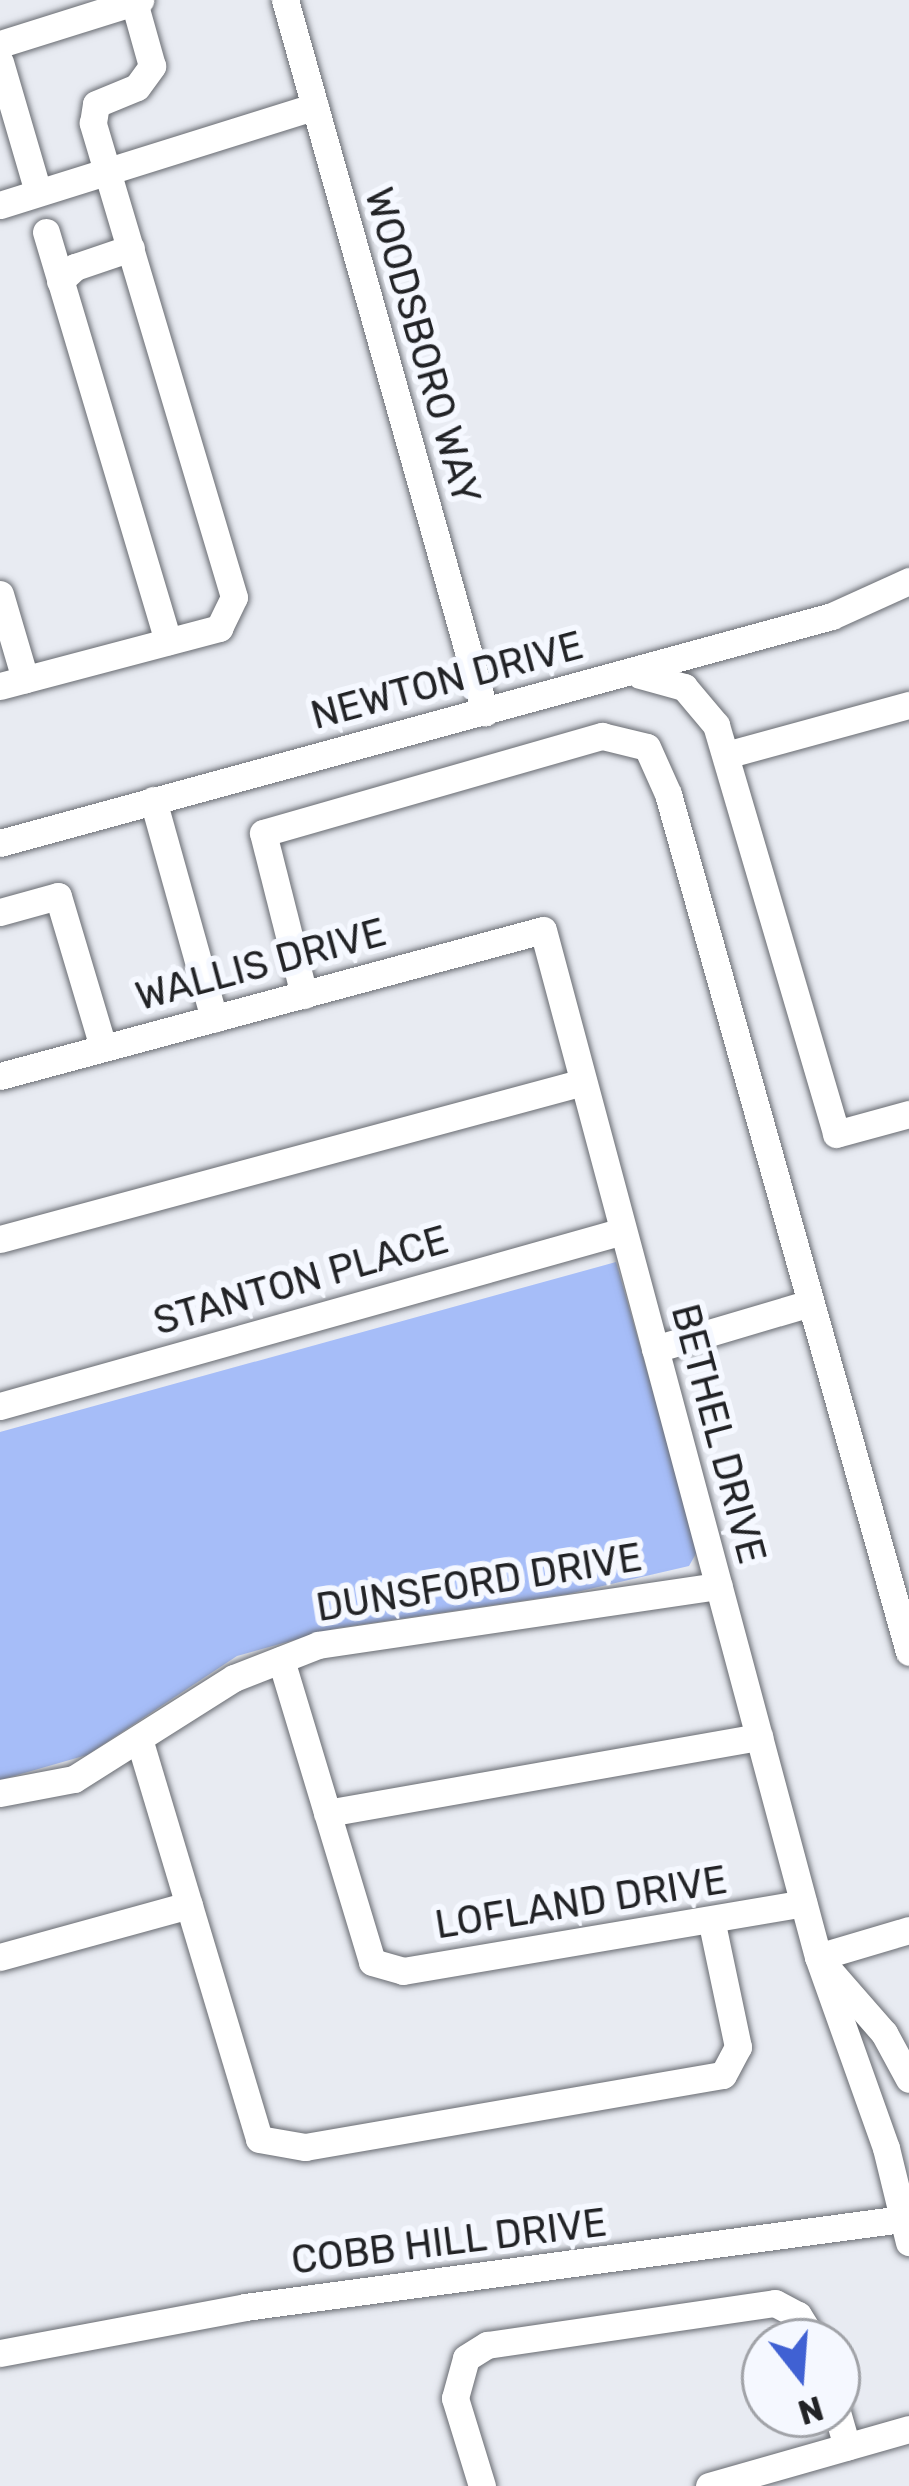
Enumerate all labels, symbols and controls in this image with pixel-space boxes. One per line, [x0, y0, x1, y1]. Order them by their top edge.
street label: WOODSBORO WAY [354, 182, 490, 510]
street label: NEWTON DRIVE [306, 622, 588, 740]
street label: WALLIS DRIVE [131, 909, 391, 1021]
street label: STANTON PLACE [148, 1217, 454, 1345]
street label: BETHEL DRIVE [661, 1299, 775, 1569]
street label: DUNSFORD DRIVE [313, 1534, 645, 1632]
street label: LOFLAND DRIVE [432, 1857, 730, 1949]
street label: COBB HILL DRIVE [288, 2199, 610, 2285]
north arrow [741, 2318, 861, 2438]
text: N [794, 2388, 828, 2432]

